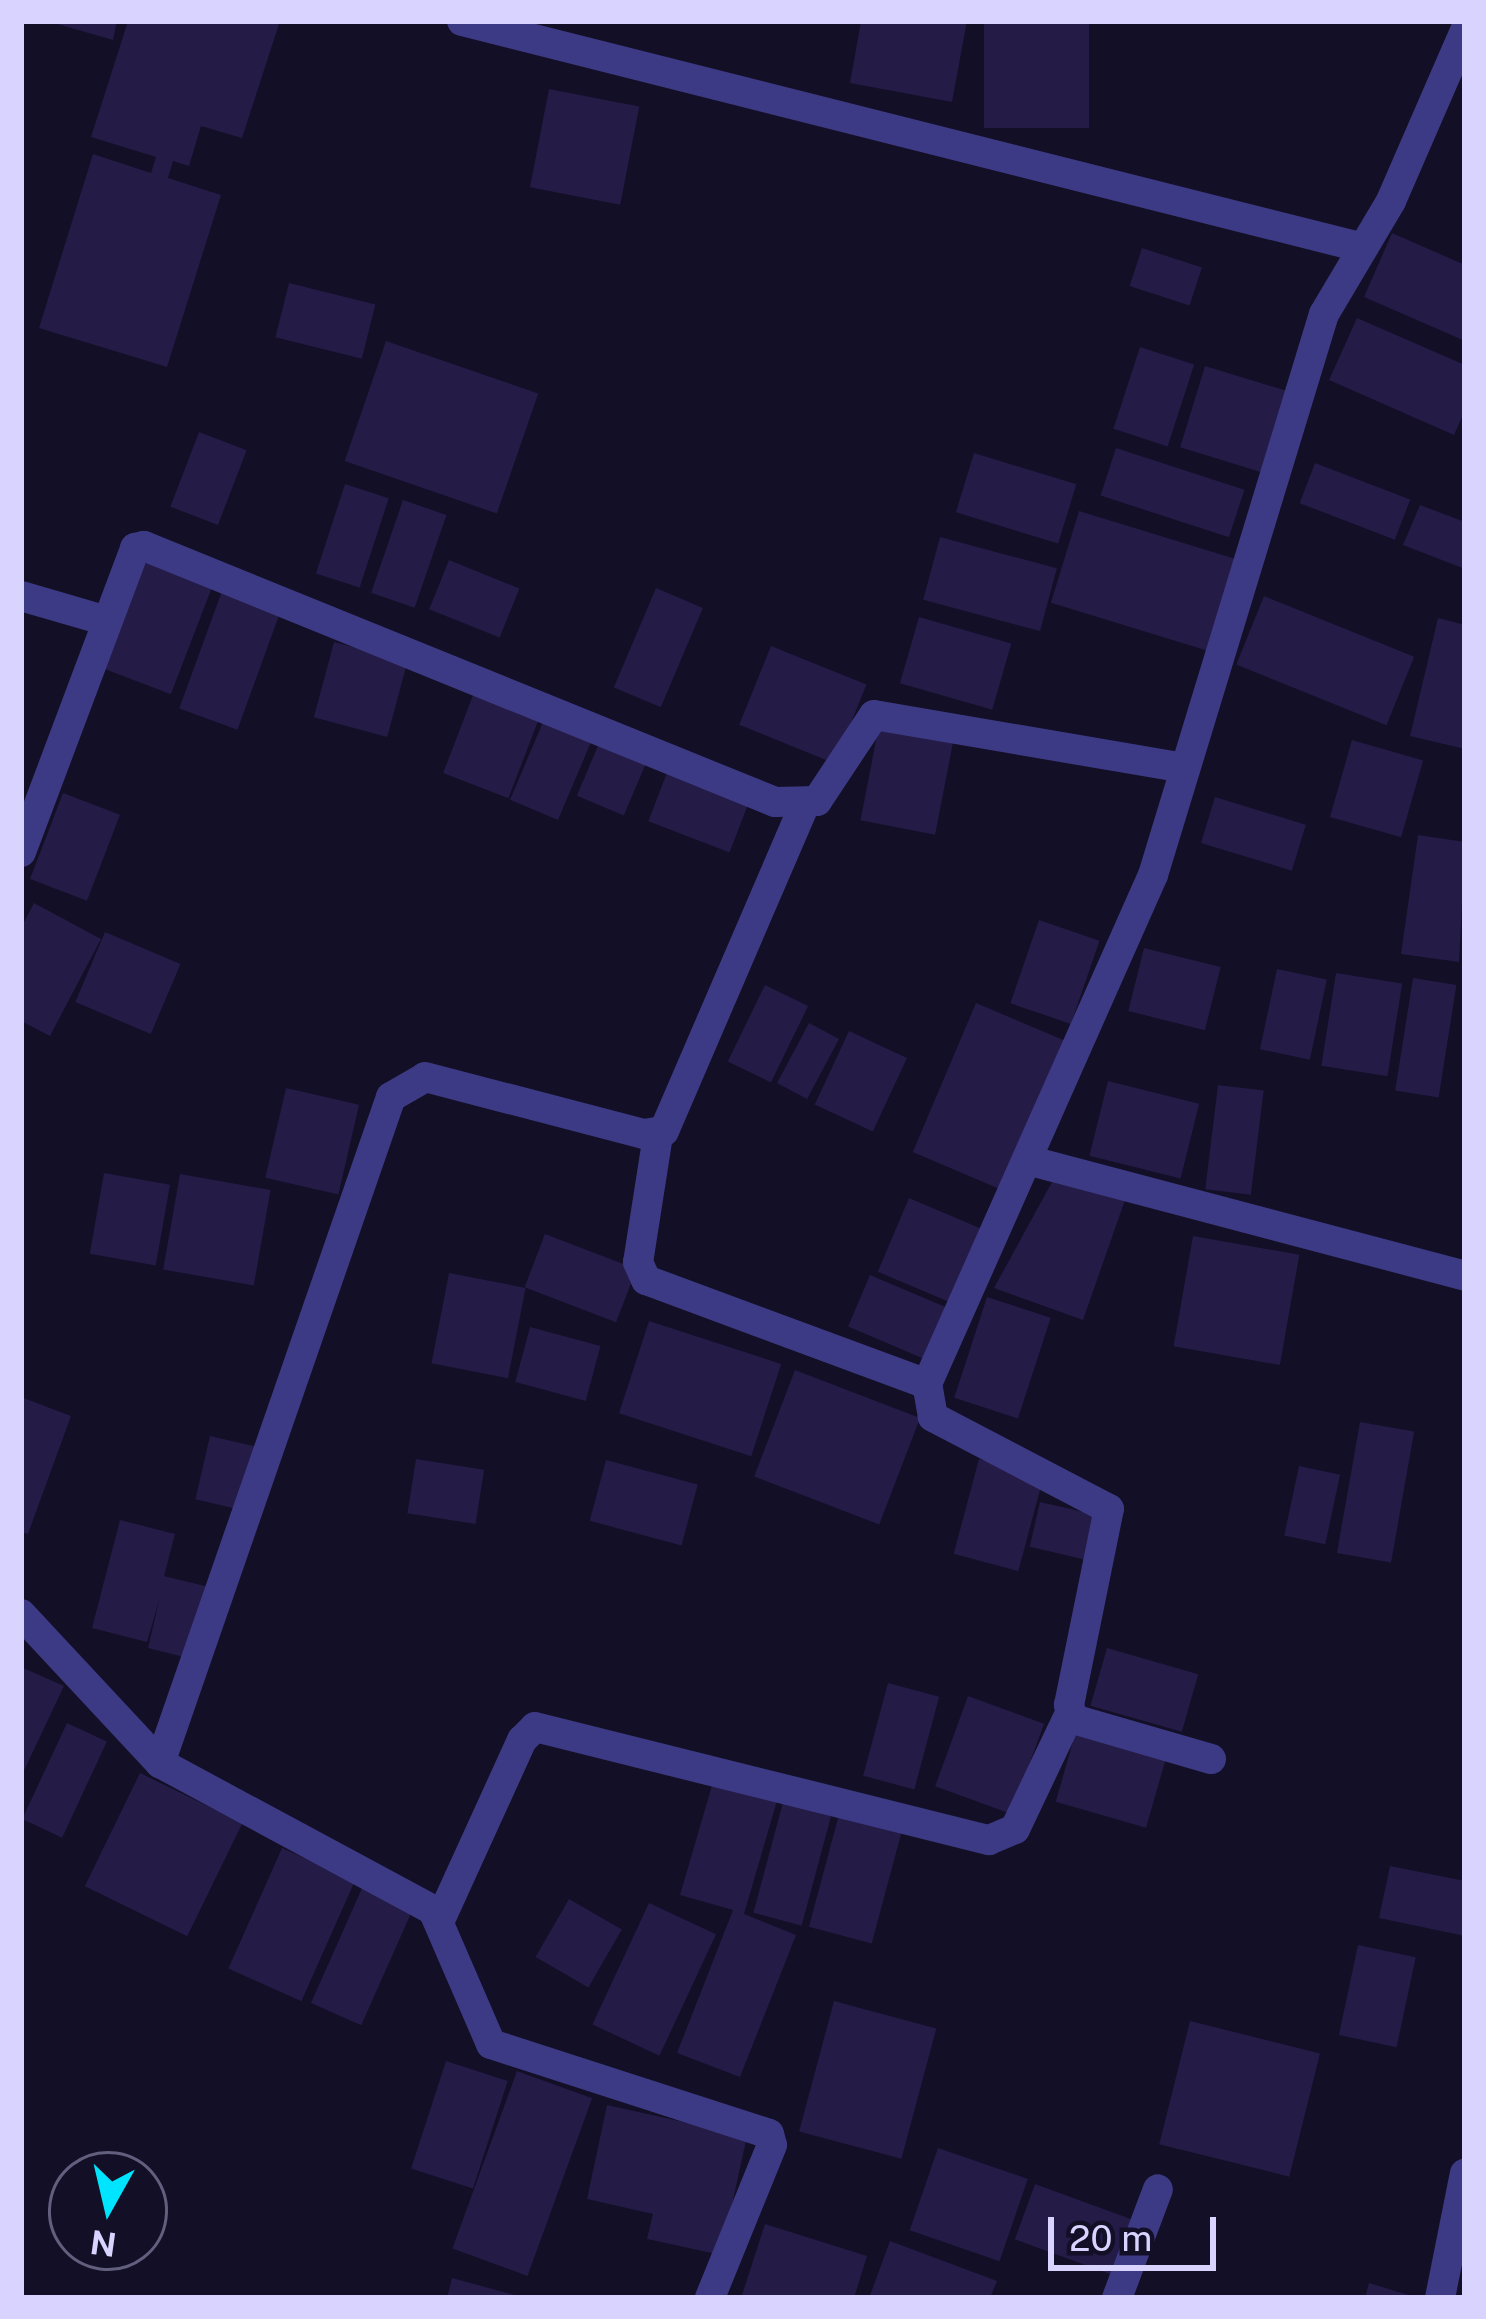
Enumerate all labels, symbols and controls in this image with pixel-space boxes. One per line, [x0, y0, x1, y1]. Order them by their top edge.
north arrow [48, 2151, 168, 2271]
scale bar [1054, 2193, 1222, 2267]
text: 20 m [1069, 2217, 1152, 2259]
text: N [88, 2223, 119, 2264]

